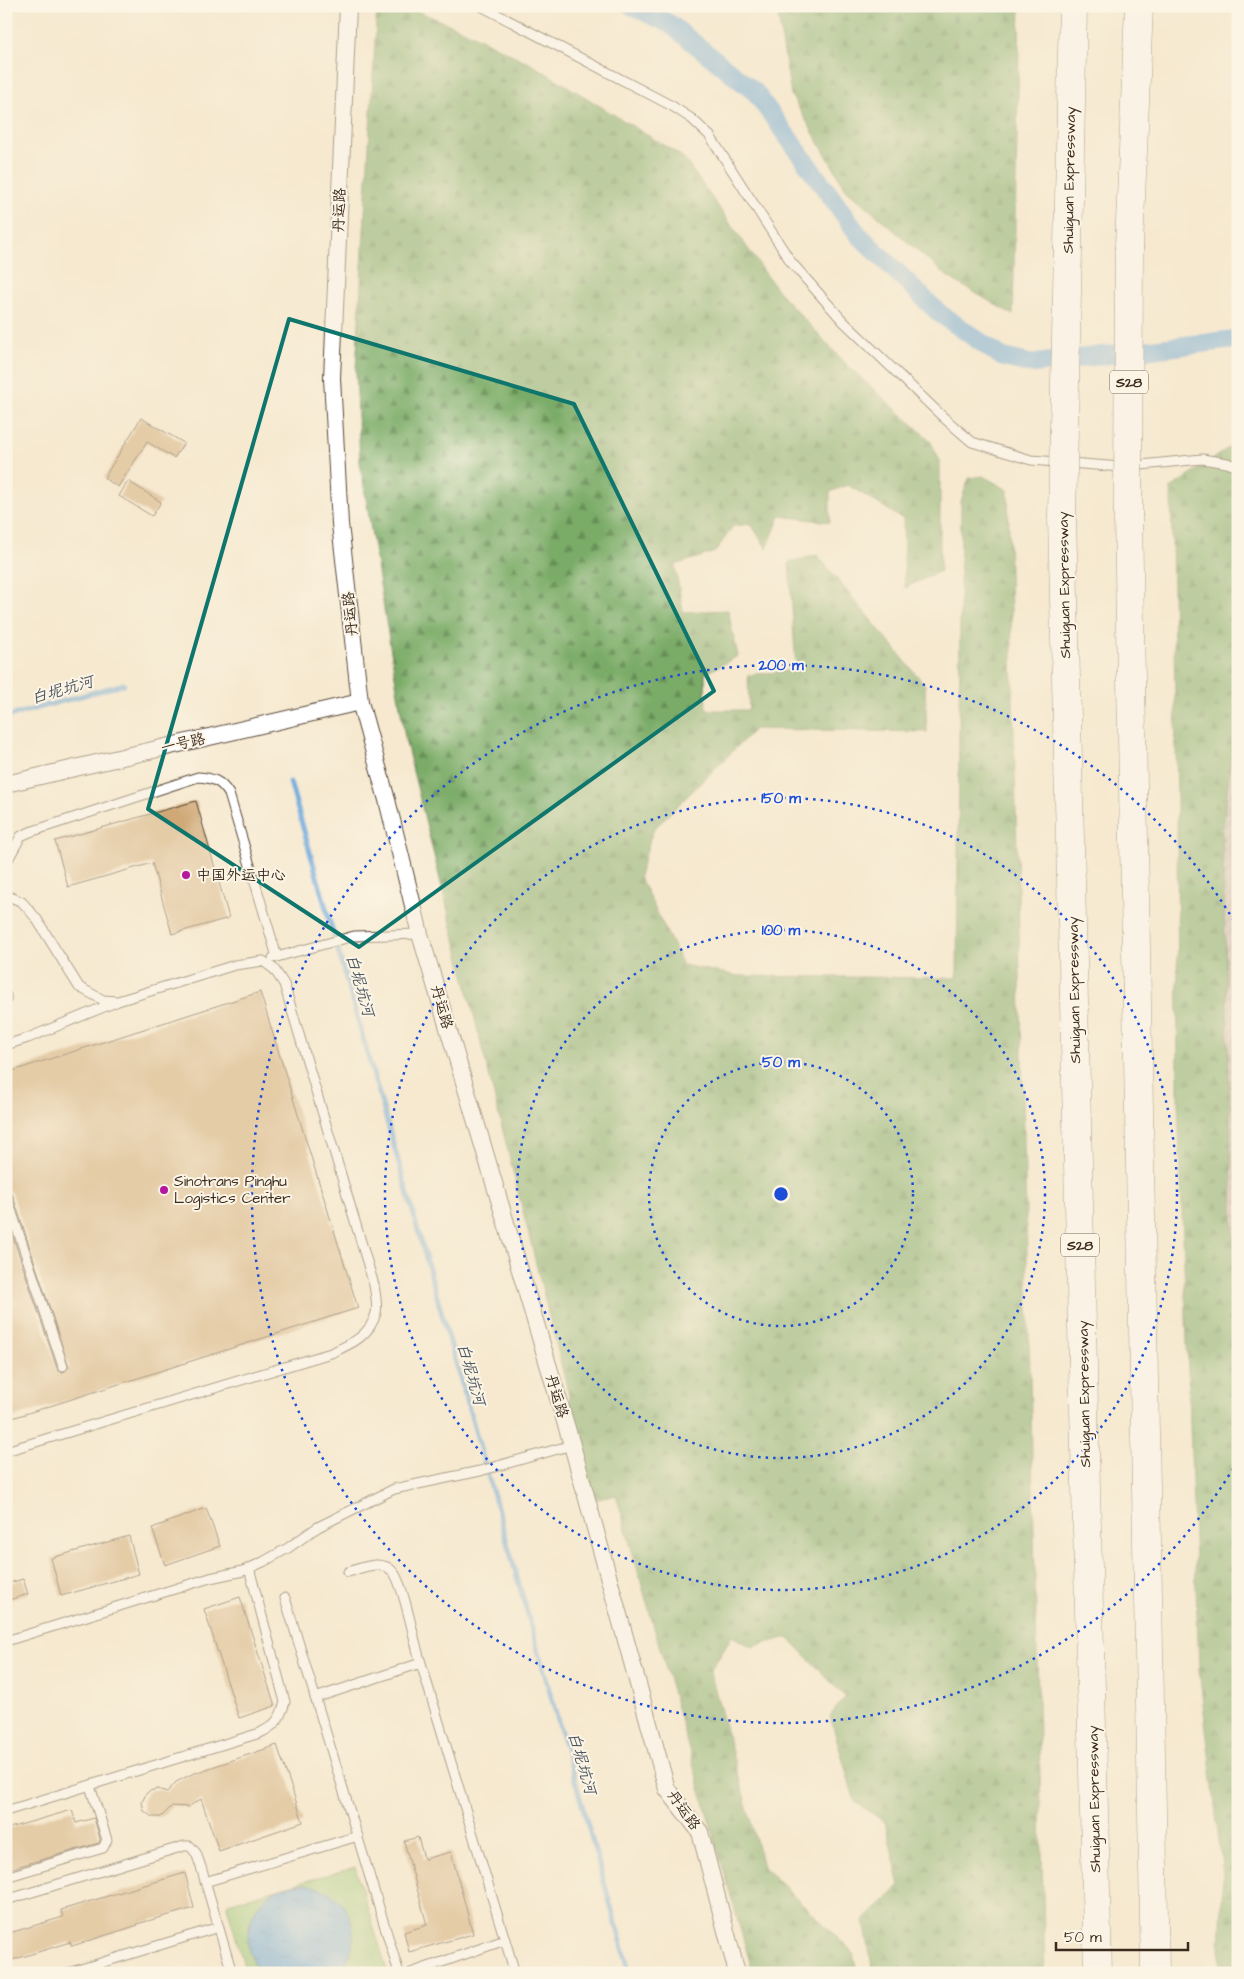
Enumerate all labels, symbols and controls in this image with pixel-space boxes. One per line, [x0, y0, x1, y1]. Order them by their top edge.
street label: Shuiguan Expressway [1058, 106, 1082, 254]
street label: 丹运路 [328, 187, 351, 233]
road number: S28 [1110, 371, 1148, 394]
street label: Shuiguan Expressway [1053, 511, 1077, 659]
street label: 丹运路 [338, 590, 363, 637]
text: 200 m [757, 655, 804, 676]
water label: 白坭坑河 [28, 670, 99, 709]
street label: 一号路 [159, 728, 207, 759]
text: 150 m [761, 788, 801, 809]
place label: 中国外运中心 [196, 865, 286, 886]
marker: 中国外运中心 [180, 869, 192, 881]
street label: Shuiguan Expressway [1063, 916, 1087, 1064]
text: 100 m [762, 920, 801, 941]
water label: 白坭坑河 [341, 951, 380, 1022]
street label: 丹运路 [425, 983, 458, 1032]
text: 50 m [762, 1052, 800, 1073]
place label: Sinotrans Pinghu Logistics Center [174, 1171, 290, 1210]
marker: Sinotrans Pinghu Logistics Center [158, 1184, 170, 1196]
centre of rings [772, 1185, 790, 1203]
road number: S28 [1061, 1234, 1099, 1256]
street label: Shuiguan Expressway [1073, 1320, 1097, 1468]
water label: 白坭坑河 [452, 1340, 491, 1411]
street label: 丹运路 [540, 1372, 573, 1421]
street label: Shuiguan Expressway [1083, 1725, 1107, 1873]
water label: 白坭坑河 [563, 1729, 602, 1800]
street label: 丹运路 [662, 1786, 705, 1835]
scale bar [1056, 1919, 1189, 1951]
text: 50 m [1064, 1927, 1102, 1948]

